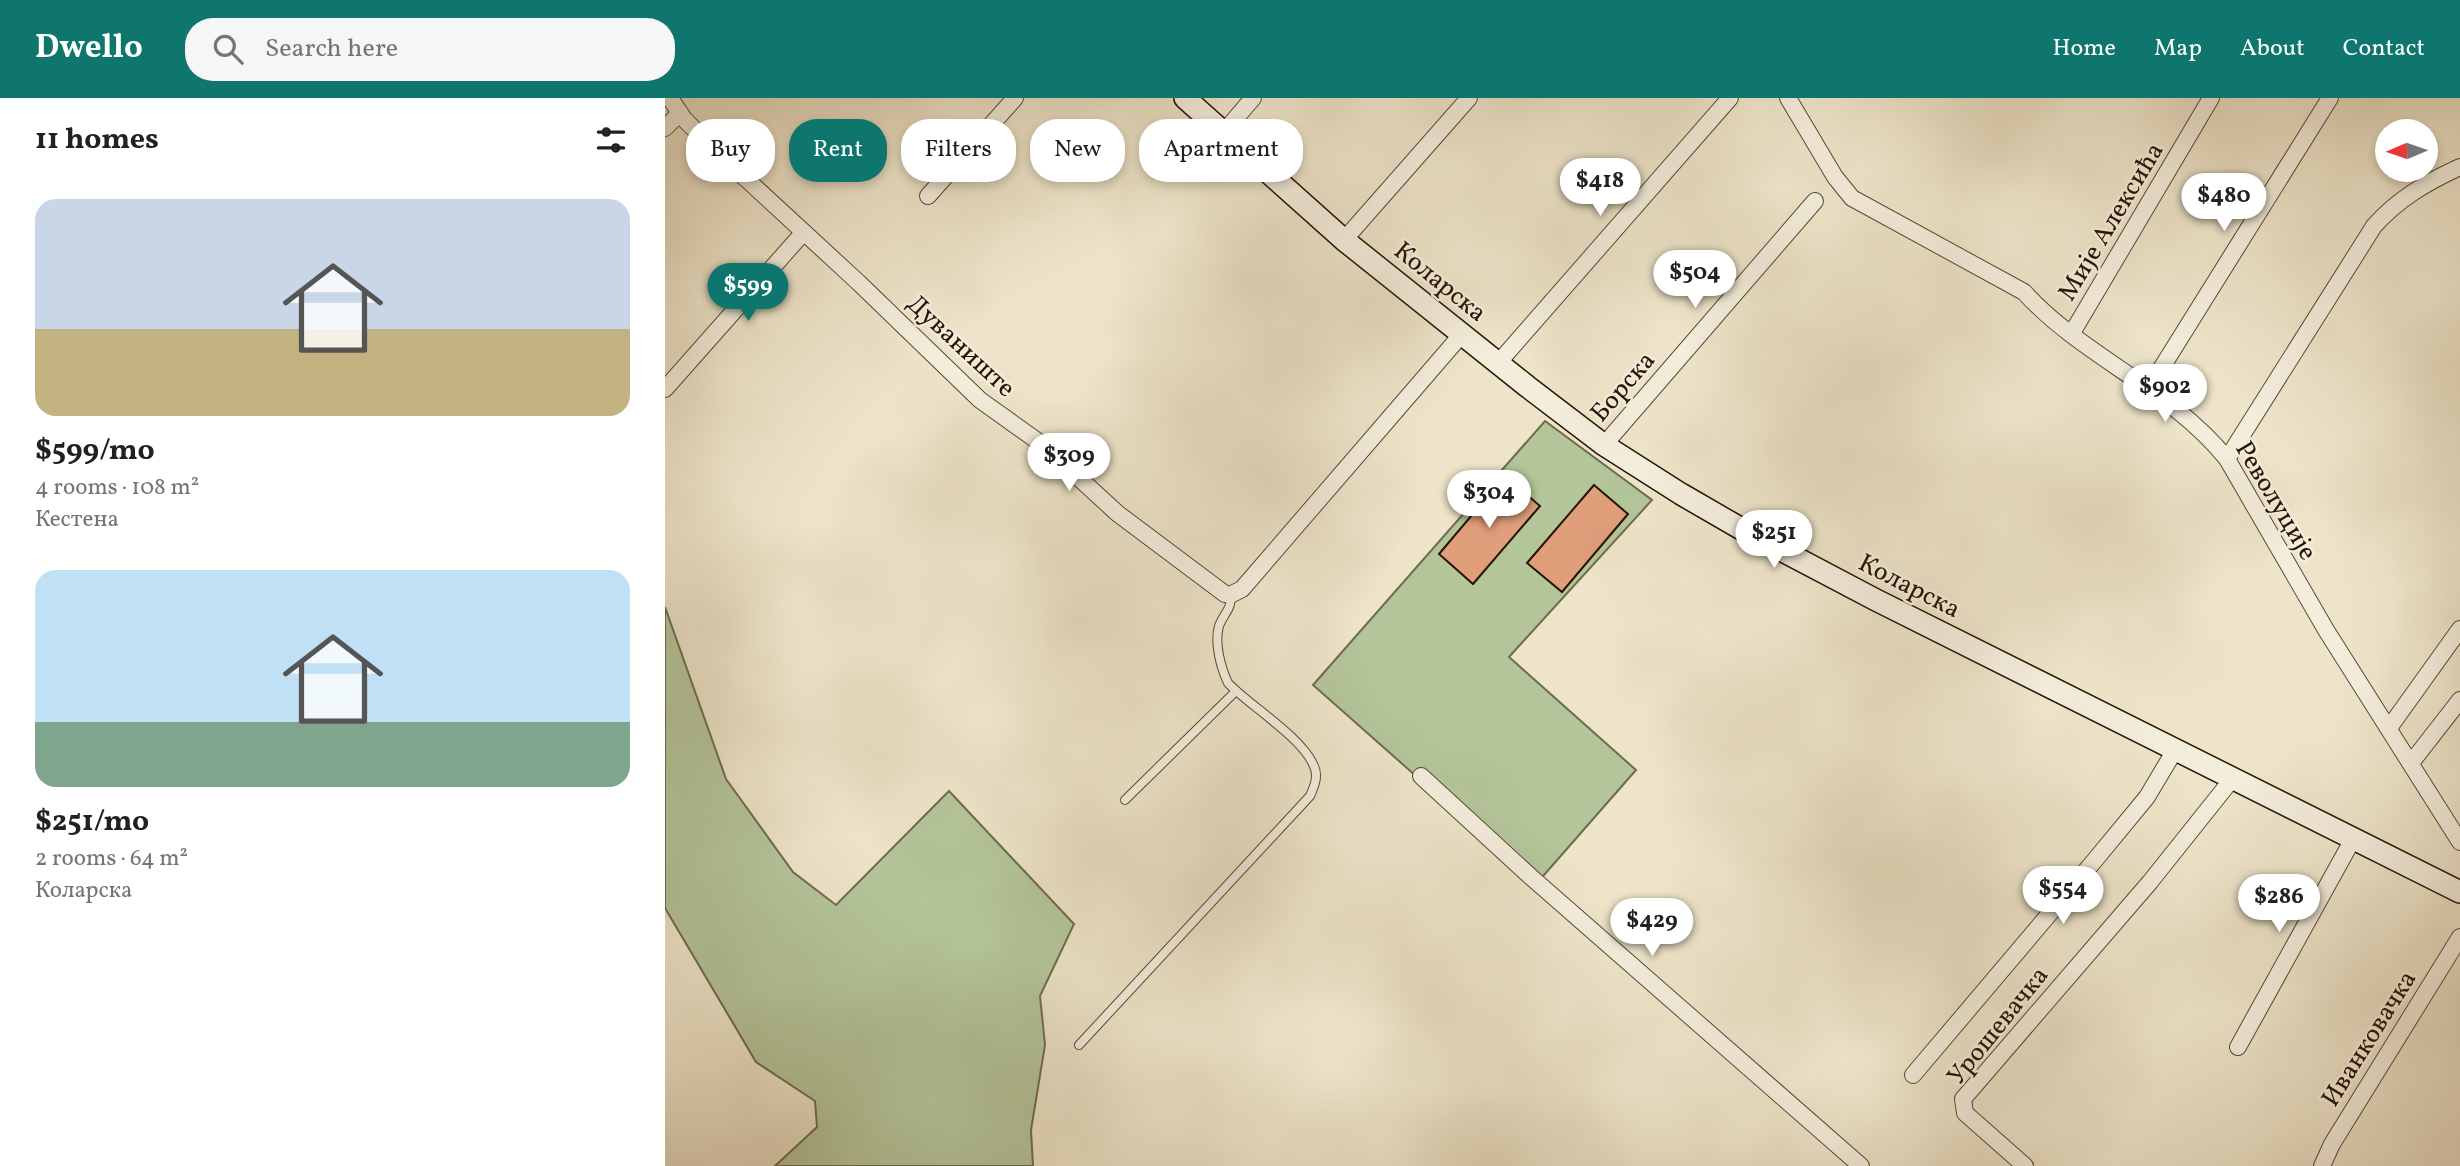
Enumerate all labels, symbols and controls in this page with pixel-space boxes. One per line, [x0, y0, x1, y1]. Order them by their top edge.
search box [185, 18, 675, 81]
text: Dwello [35, 26, 143, 72]
icon: search [209, 30, 247, 68]
text: Search here [265, 31, 398, 67]
text: Home [2052, 32, 2116, 66]
text: Map [2154, 32, 2202, 66]
text: About [2240, 32, 2305, 66]
text: Contact [2343, 32, 2425, 66]
text: 11 homes [35, 119, 159, 161]
chip: Buy [686, 119, 775, 182]
chip: Rent [789, 119, 887, 182]
chip: Filters [901, 119, 1016, 182]
chip: New [1030, 119, 1125, 182]
chip: Apartment [1139, 119, 1303, 182]
north arrow [2375, 119, 2438, 182]
map controls [2375, 119, 2438, 182]
icon: filters [592, 121, 630, 159]
street label: Мије Алексића [2050, 136, 2173, 308]
pin: $418 [1559, 158, 1641, 218]
text: $418 [1576, 165, 1624, 197]
pin: $480 [2183, 174, 2265, 233]
text: $480 [2197, 180, 2251, 212]
street label: Коларска [1386, 234, 1494, 331]
icon: home [270, 245, 396, 371]
pin: $504 [1654, 250, 1736, 310]
text: $504 [1669, 257, 1721, 289]
pin: $599 [707, 264, 789, 323]
text: $599 [723, 270, 773, 302]
street label: Дуваниште [898, 287, 1023, 406]
street label: Борска [1583, 344, 1664, 431]
pin: $902 [2124, 364, 2206, 424]
text: $902 [2139, 371, 2191, 403]
text: $599/mo [35, 430, 155, 472]
pin: $309 [1028, 434, 1110, 493]
street label: Револуције [2225, 435, 2325, 568]
text: $309 [1043, 440, 1095, 472]
pin: $304 [1448, 470, 1530, 530]
text: 4 rooms · 108 m² [35, 472, 199, 504]
text: $304 [1463, 477, 1515, 509]
text: Кестена [35, 504, 119, 536]
pin: $251 [1733, 510, 1815, 570]
text: $251 [1751, 517, 1797, 549]
street label: Коларска [1852, 546, 1966, 628]
icon: home [270, 616, 396, 742]
text: $251/mo [35, 801, 149, 843]
text: 2 rooms · 64 m² [35, 843, 188, 875]
pin: $554 [2022, 866, 2104, 926]
text: $554 [2039, 873, 2087, 905]
pin: $286 [2238, 874, 2320, 934]
text: Коларска [35, 875, 132, 907]
text: $286 [2254, 881, 2304, 913]
pin: $429 [1611, 898, 1693, 958]
text: $429 [1626, 905, 1678, 937]
street label: Урошевачка [1939, 959, 2058, 1093]
street label: Иванковачка [2313, 964, 2426, 1114]

